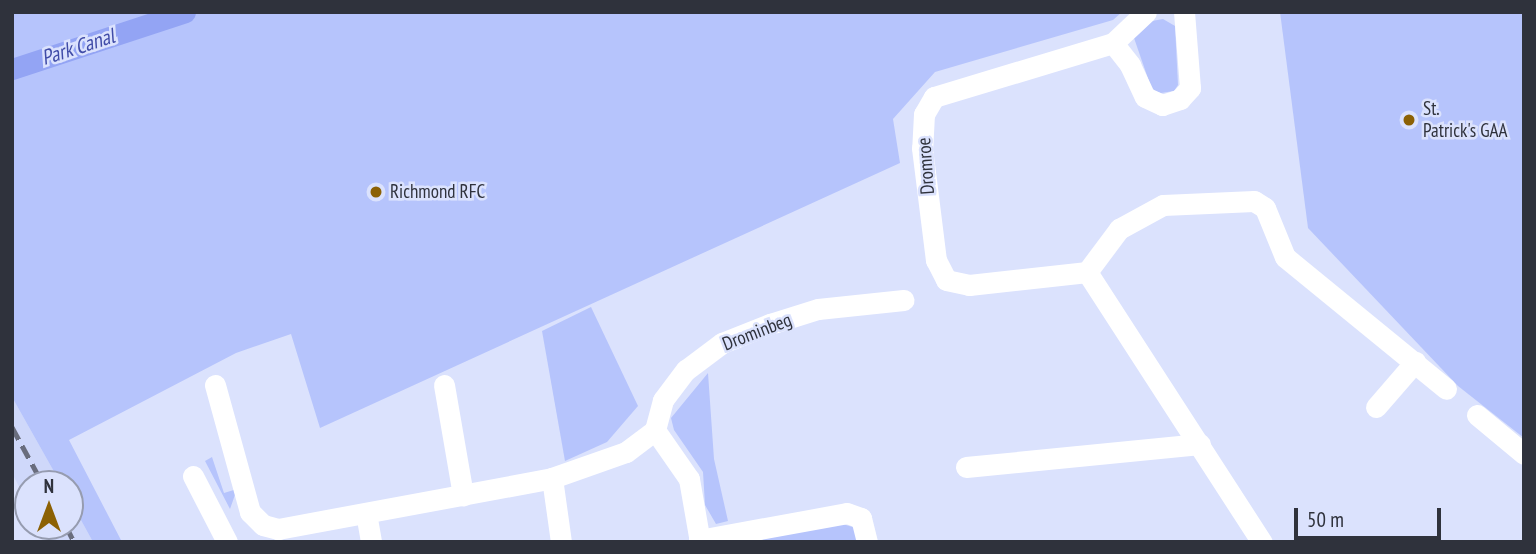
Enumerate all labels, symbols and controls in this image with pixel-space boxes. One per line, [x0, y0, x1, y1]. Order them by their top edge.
water label: Park Canal [38, 23, 118, 71]
place label: St. Patrick's GAA [1423, 98, 1508, 142]
marker: St. Patrick's GAA [1401, 112, 1417, 128]
street label: Dromroe [913, 137, 939, 195]
place label: Richmond RFC [390, 181, 485, 203]
marker: Richmond RFC [368, 184, 384, 200]
street label: Drominbeg [719, 308, 795, 356]
north arrow [14, 470, 84, 540]
text: N [44, 474, 54, 498]
scale bar [1298, 494, 1445, 538]
text: 50 m [1307, 506, 1344, 533]

